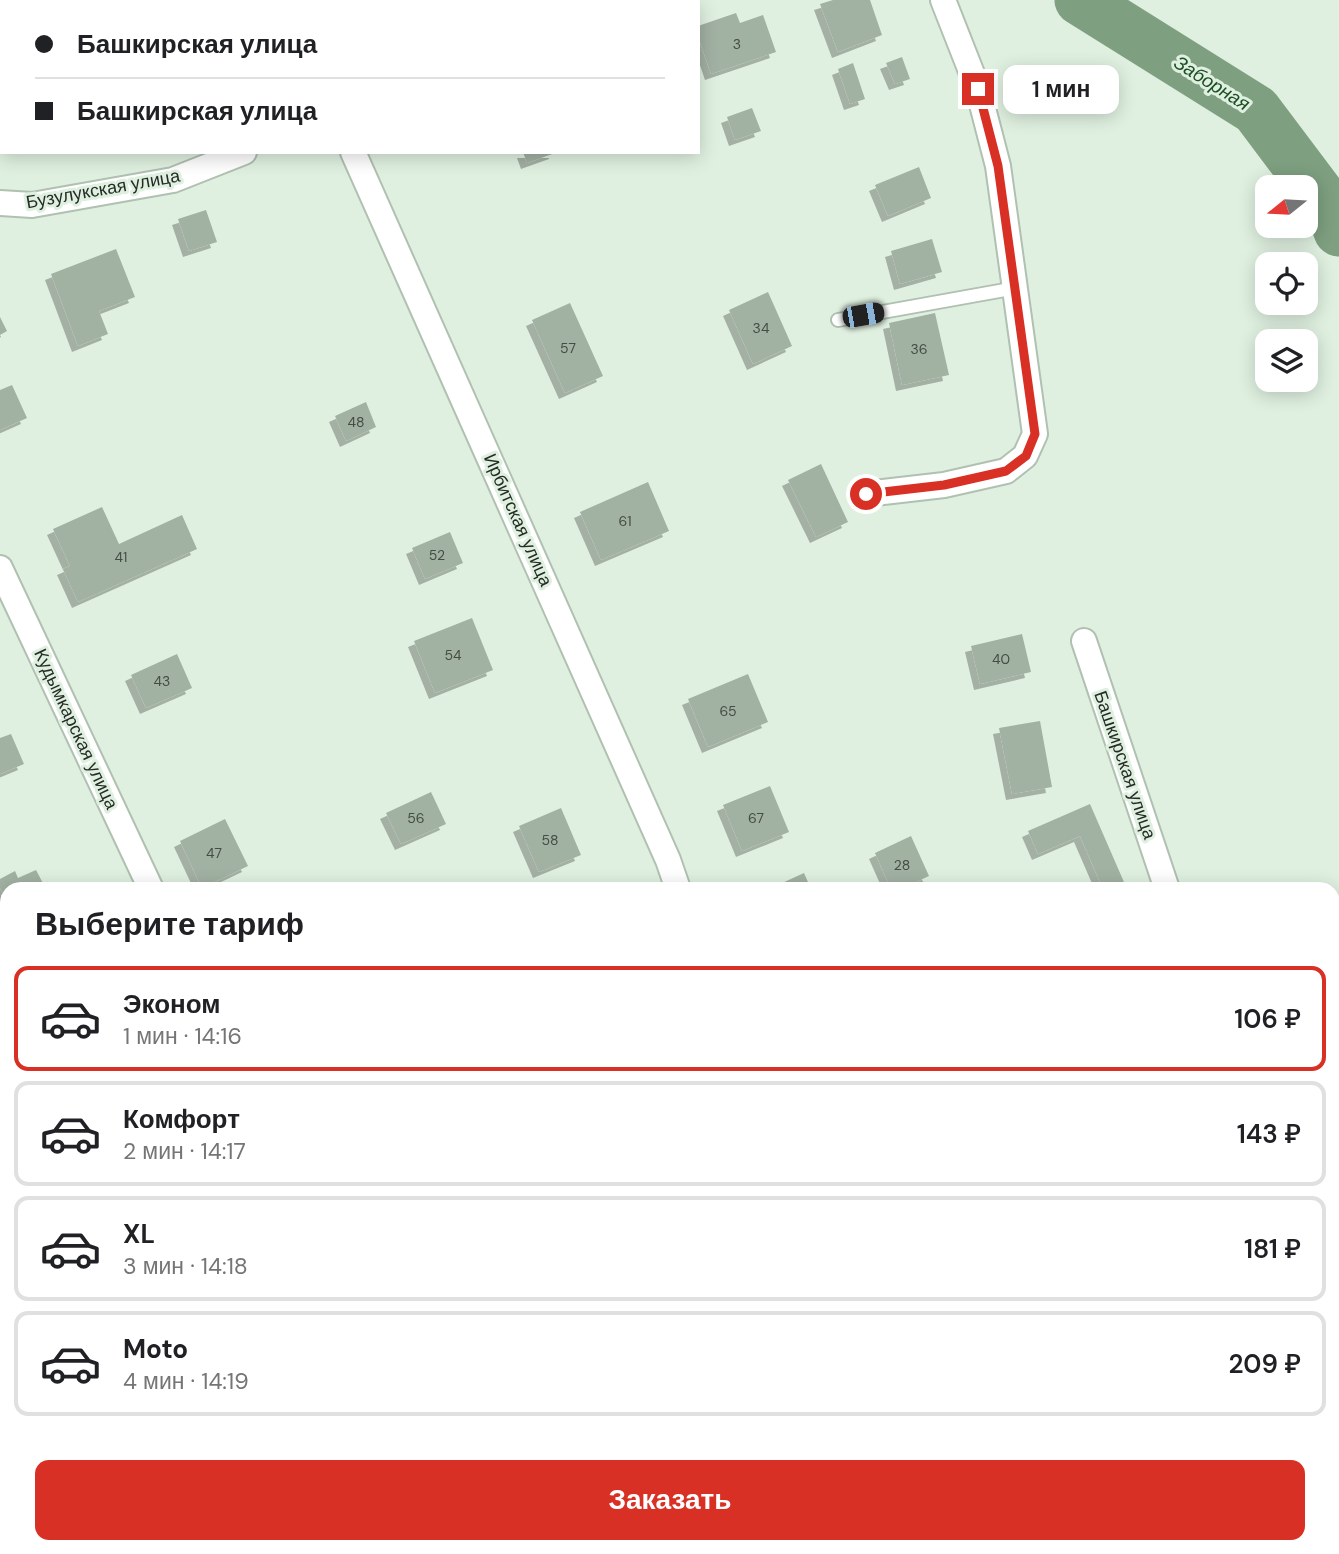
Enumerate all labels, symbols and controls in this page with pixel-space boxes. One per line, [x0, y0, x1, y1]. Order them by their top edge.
text: Башкирская улица [77, 27, 317, 61]
house number: 3 [733, 35, 741, 53]
water label: Заборная [1169, 50, 1255, 116]
callout: 1 мин [1002, 64, 1118, 114]
route end [962, 73, 994, 105]
text: 1 мин [1032, 74, 1090, 104]
text: Башкирская улица [77, 94, 317, 128]
street label: Бузулукская улица [24, 163, 183, 214]
north arrow [1255, 175, 1318, 238]
map controls [1255, 175, 1318, 392]
button: locate [1255, 252, 1318, 315]
car [841, 301, 886, 329]
house number: 34 [753, 319, 770, 337]
button: layers [1255, 329, 1318, 392]
house number: 57 [560, 339, 576, 357]
house number: 36 [910, 340, 928, 358]
house number: 48 [347, 413, 365, 431]
street label: Ирбитская улица [478, 450, 558, 591]
route start [850, 478, 882, 510]
house number: 61 [618, 512, 632, 530]
house number: 52 [429, 546, 445, 564]
house number: 41 [115, 548, 127, 566]
street label: Кудымкарская улица [28, 645, 124, 814]
house number: 54 [444, 646, 462, 664]
house number: 40 [992, 650, 1010, 668]
house number: 43 [154, 672, 170, 690]
street label: Башкирская улица [1088, 688, 1162, 843]
house number: 65 [719, 702, 737, 720]
house number: 56 [407, 809, 425, 827]
house number: 67 [748, 809, 764, 827]
house number: 58 [541, 831, 559, 849]
house number: 47 [206, 844, 222, 862]
house number: 28 [894, 856, 910, 874]
text: Выберите тариф [35, 903, 304, 945]
icon: car [39, 987, 102, 1050]
text: Эконом [123, 987, 221, 1021]
text: 106 ₽ [1234, 1002, 1301, 1036]
text: 1 мин · 14:16 [123, 1021, 242, 1051]
icon: car [39, 1102, 102, 1165]
text: Комфорт [123, 1102, 240, 1136]
text: 143 ₽ [1237, 1117, 1301, 1151]
text: 2 мин · 14:17 [123, 1136, 246, 1166]
icon: car [39, 1217, 102, 1280]
text: XL [123, 1217, 155, 1251]
text: 181 ₽ [1244, 1232, 1301, 1266]
text: 3 мин · 14:18 [123, 1251, 248, 1281]
icon: car [39, 1332, 102, 1395]
text: Moto [123, 1332, 188, 1366]
text: 209 ₽ [1228, 1347, 1301, 1381]
text: 4 мин · 14:19 [123, 1366, 249, 1396]
button: Заказать [35, 1460, 1305, 1540]

